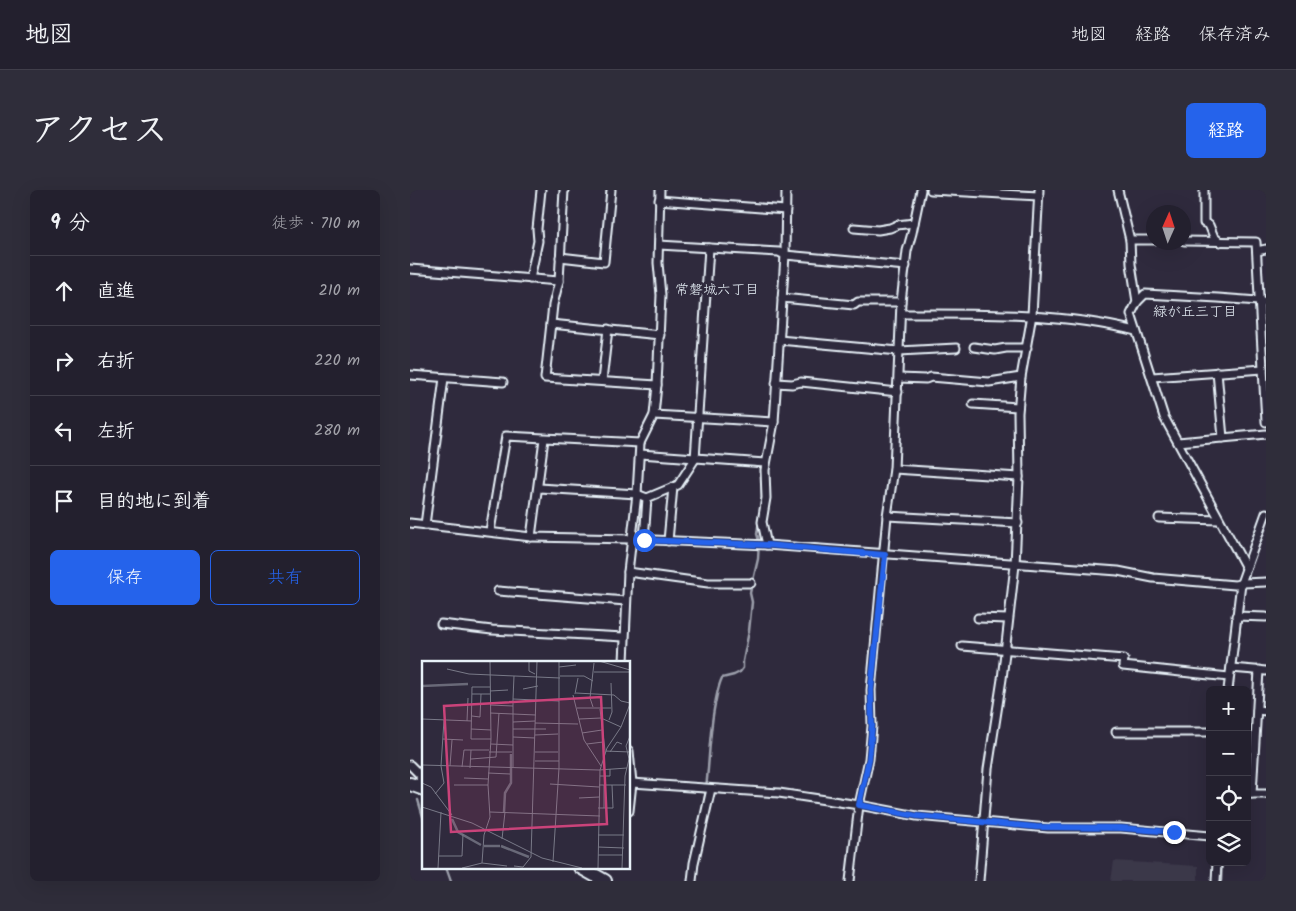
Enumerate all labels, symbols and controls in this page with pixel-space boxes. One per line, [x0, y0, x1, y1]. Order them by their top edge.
text: 地図 [25, 16, 73, 55]
text: 地図 [1071, 21, 1107, 50]
text: 経路 [1135, 21, 1171, 50]
text: 保存済み [1199, 21, 1271, 50]
button: 経路 [1186, 103, 1266, 158]
text: アクセス [30, 104, 168, 160]
north arrow [1146, 205, 1191, 250]
text: 9 分 [50, 207, 90, 240]
text: 徒歩 · 710 m [272, 211, 360, 236]
icon: ahead [50, 277, 78, 305]
text: 直進 [97, 277, 135, 307]
text: 210 m [319, 278, 360, 303]
district label: 常磐城六丁目 [675, 279, 759, 301]
district label: 緑が丘三丁目 [1153, 301, 1237, 323]
icon: right [50, 347, 78, 375]
text: 右折 [97, 347, 135, 377]
text: 220 m [314, 348, 360, 373]
icon: left [50, 417, 78, 445]
text: 左折 [97, 417, 135, 447]
text: 280 m [314, 418, 360, 443]
icon: arrive [50, 487, 78, 515]
text: 目的地に到着 [97, 487, 211, 517]
route start [633, 529, 656, 552]
button: 保存 [50, 550, 200, 605]
button: 共有 [210, 550, 360, 605]
inset map [422, 661, 630, 868]
map controls [1206, 686, 1251, 866]
button: + [1206, 686, 1251, 731]
button: − [1206, 731, 1251, 776]
button: locate [1206, 776, 1251, 821]
route end [1163, 821, 1186, 844]
button: layers [1206, 821, 1251, 866]

